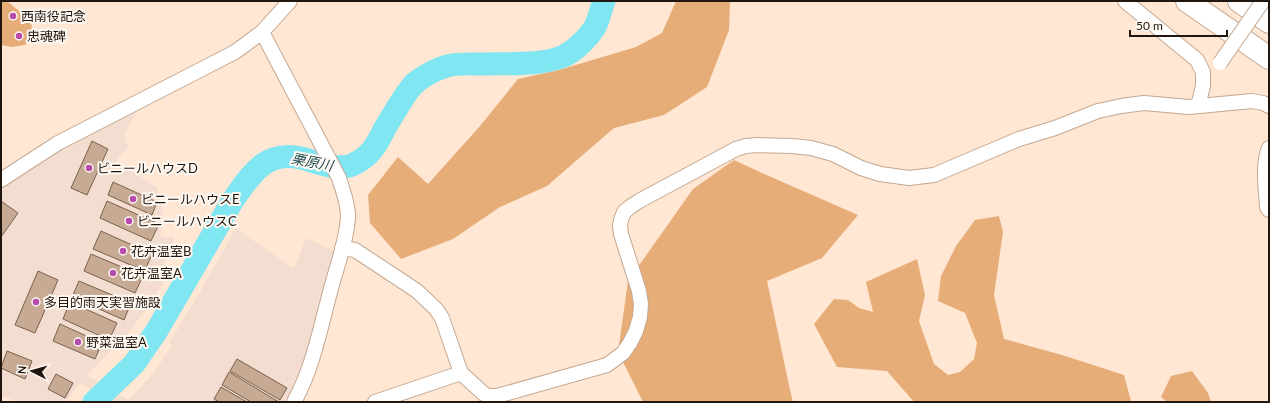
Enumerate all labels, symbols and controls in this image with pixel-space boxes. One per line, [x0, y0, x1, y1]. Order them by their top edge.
place label: 西南役記念 [21, 8, 86, 24]
marker: 西南役記念 [8, 11, 18, 21]
scale bar [1130, 12, 1227, 38]
text: 50 m [1136, 18, 1163, 33]
place label: 忠魂碑 [27, 28, 66, 44]
marker: 忠魂碑 [14, 31, 24, 41]
water label: 栗原川 [290, 149, 336, 174]
place label: ビニールハウスD [97, 160, 198, 176]
marker: ビニールハウスD [84, 163, 94, 173]
place label: ビニールハウスE [141, 191, 240, 207]
marker: ビニールハウスE [128, 194, 138, 204]
place label: ビニールハウスC [137, 213, 237, 229]
marker: ビニールハウスC [124, 216, 134, 226]
place label: 花卉温室B [131, 243, 191, 259]
marker: 花卉温室B [118, 246, 128, 256]
place label: 花卉温室A [121, 265, 182, 281]
marker: 花卉温室A [108, 268, 118, 278]
place label: 多目的雨天実習施設 [44, 294, 161, 310]
marker: 多目的雨天実習施設 [31, 297, 41, 307]
place label: 野菜温室A [86, 334, 147, 350]
marker: 野菜温室A [73, 337, 83, 347]
north arrow [12, 351, 52, 391]
text: N [15, 365, 28, 375]

